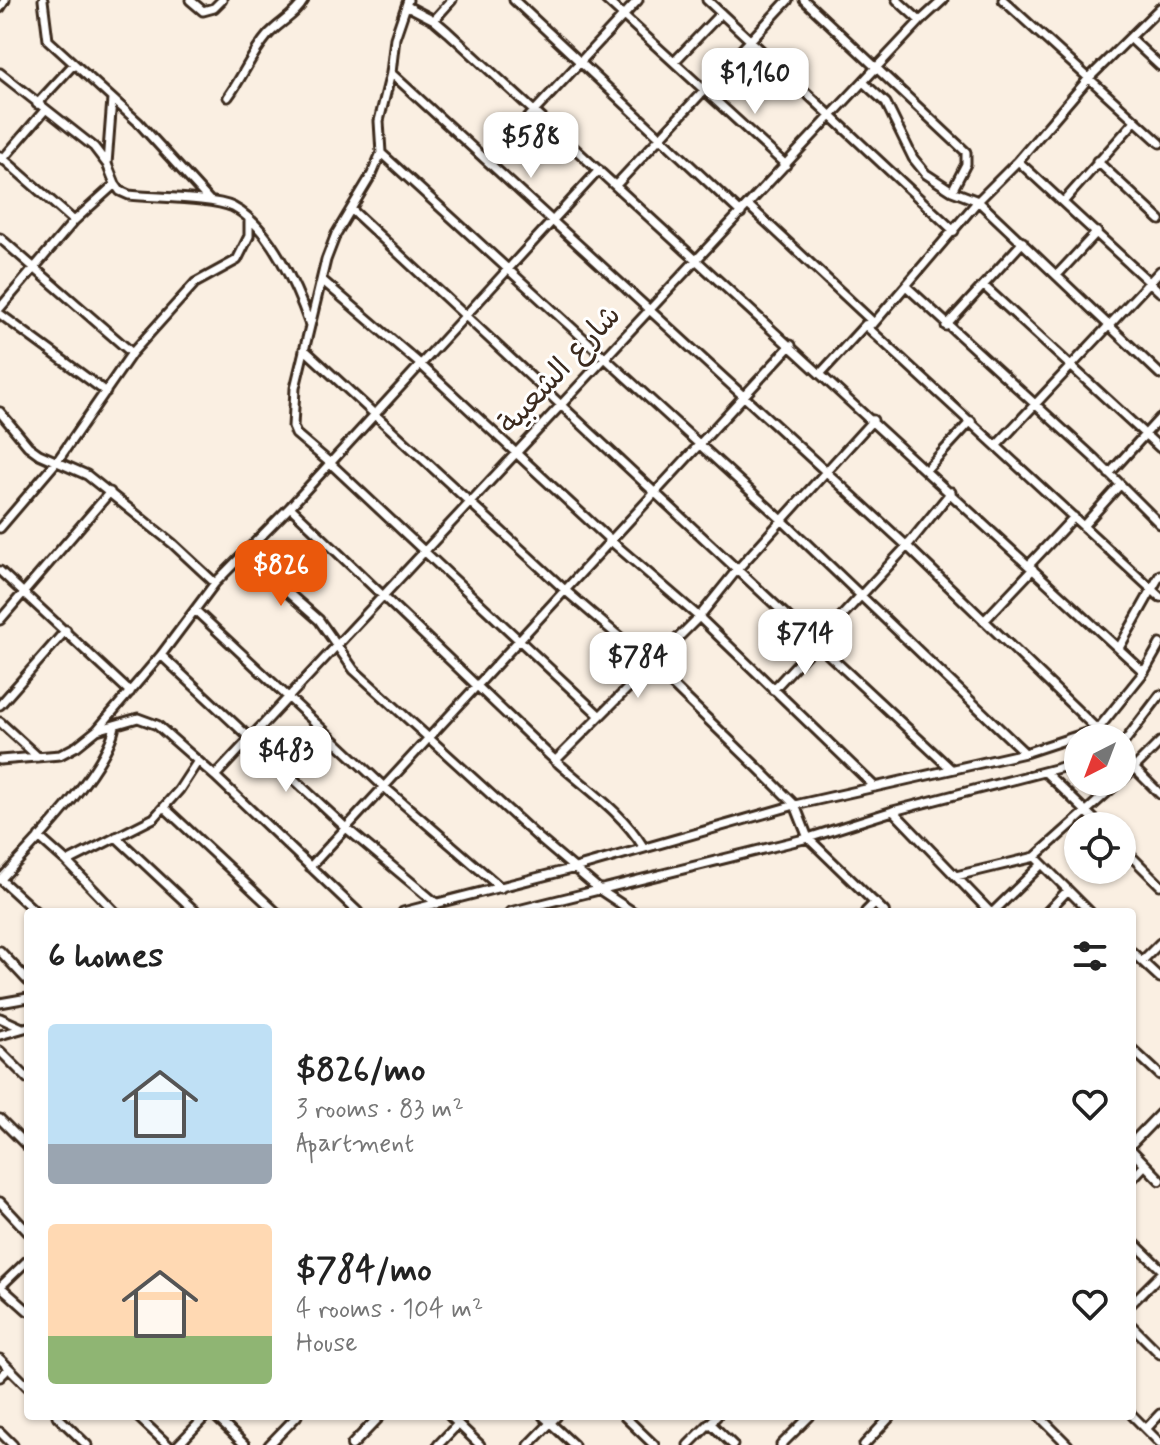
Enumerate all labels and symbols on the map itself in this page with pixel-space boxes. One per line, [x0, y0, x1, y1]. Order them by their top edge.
pin: $1,160 [690, 48, 820, 116]
pin: $588 [484, 112, 578, 180]
street label: شارع الشعبية [490, 297, 630, 443]
pin: $826 [234, 540, 328, 608]
pin: $714 [758, 609, 852, 677]
pin: $784 [591, 632, 685, 700]
north arrow [1064, 724, 1136, 796]
pin: $483 [239, 726, 333, 794]

